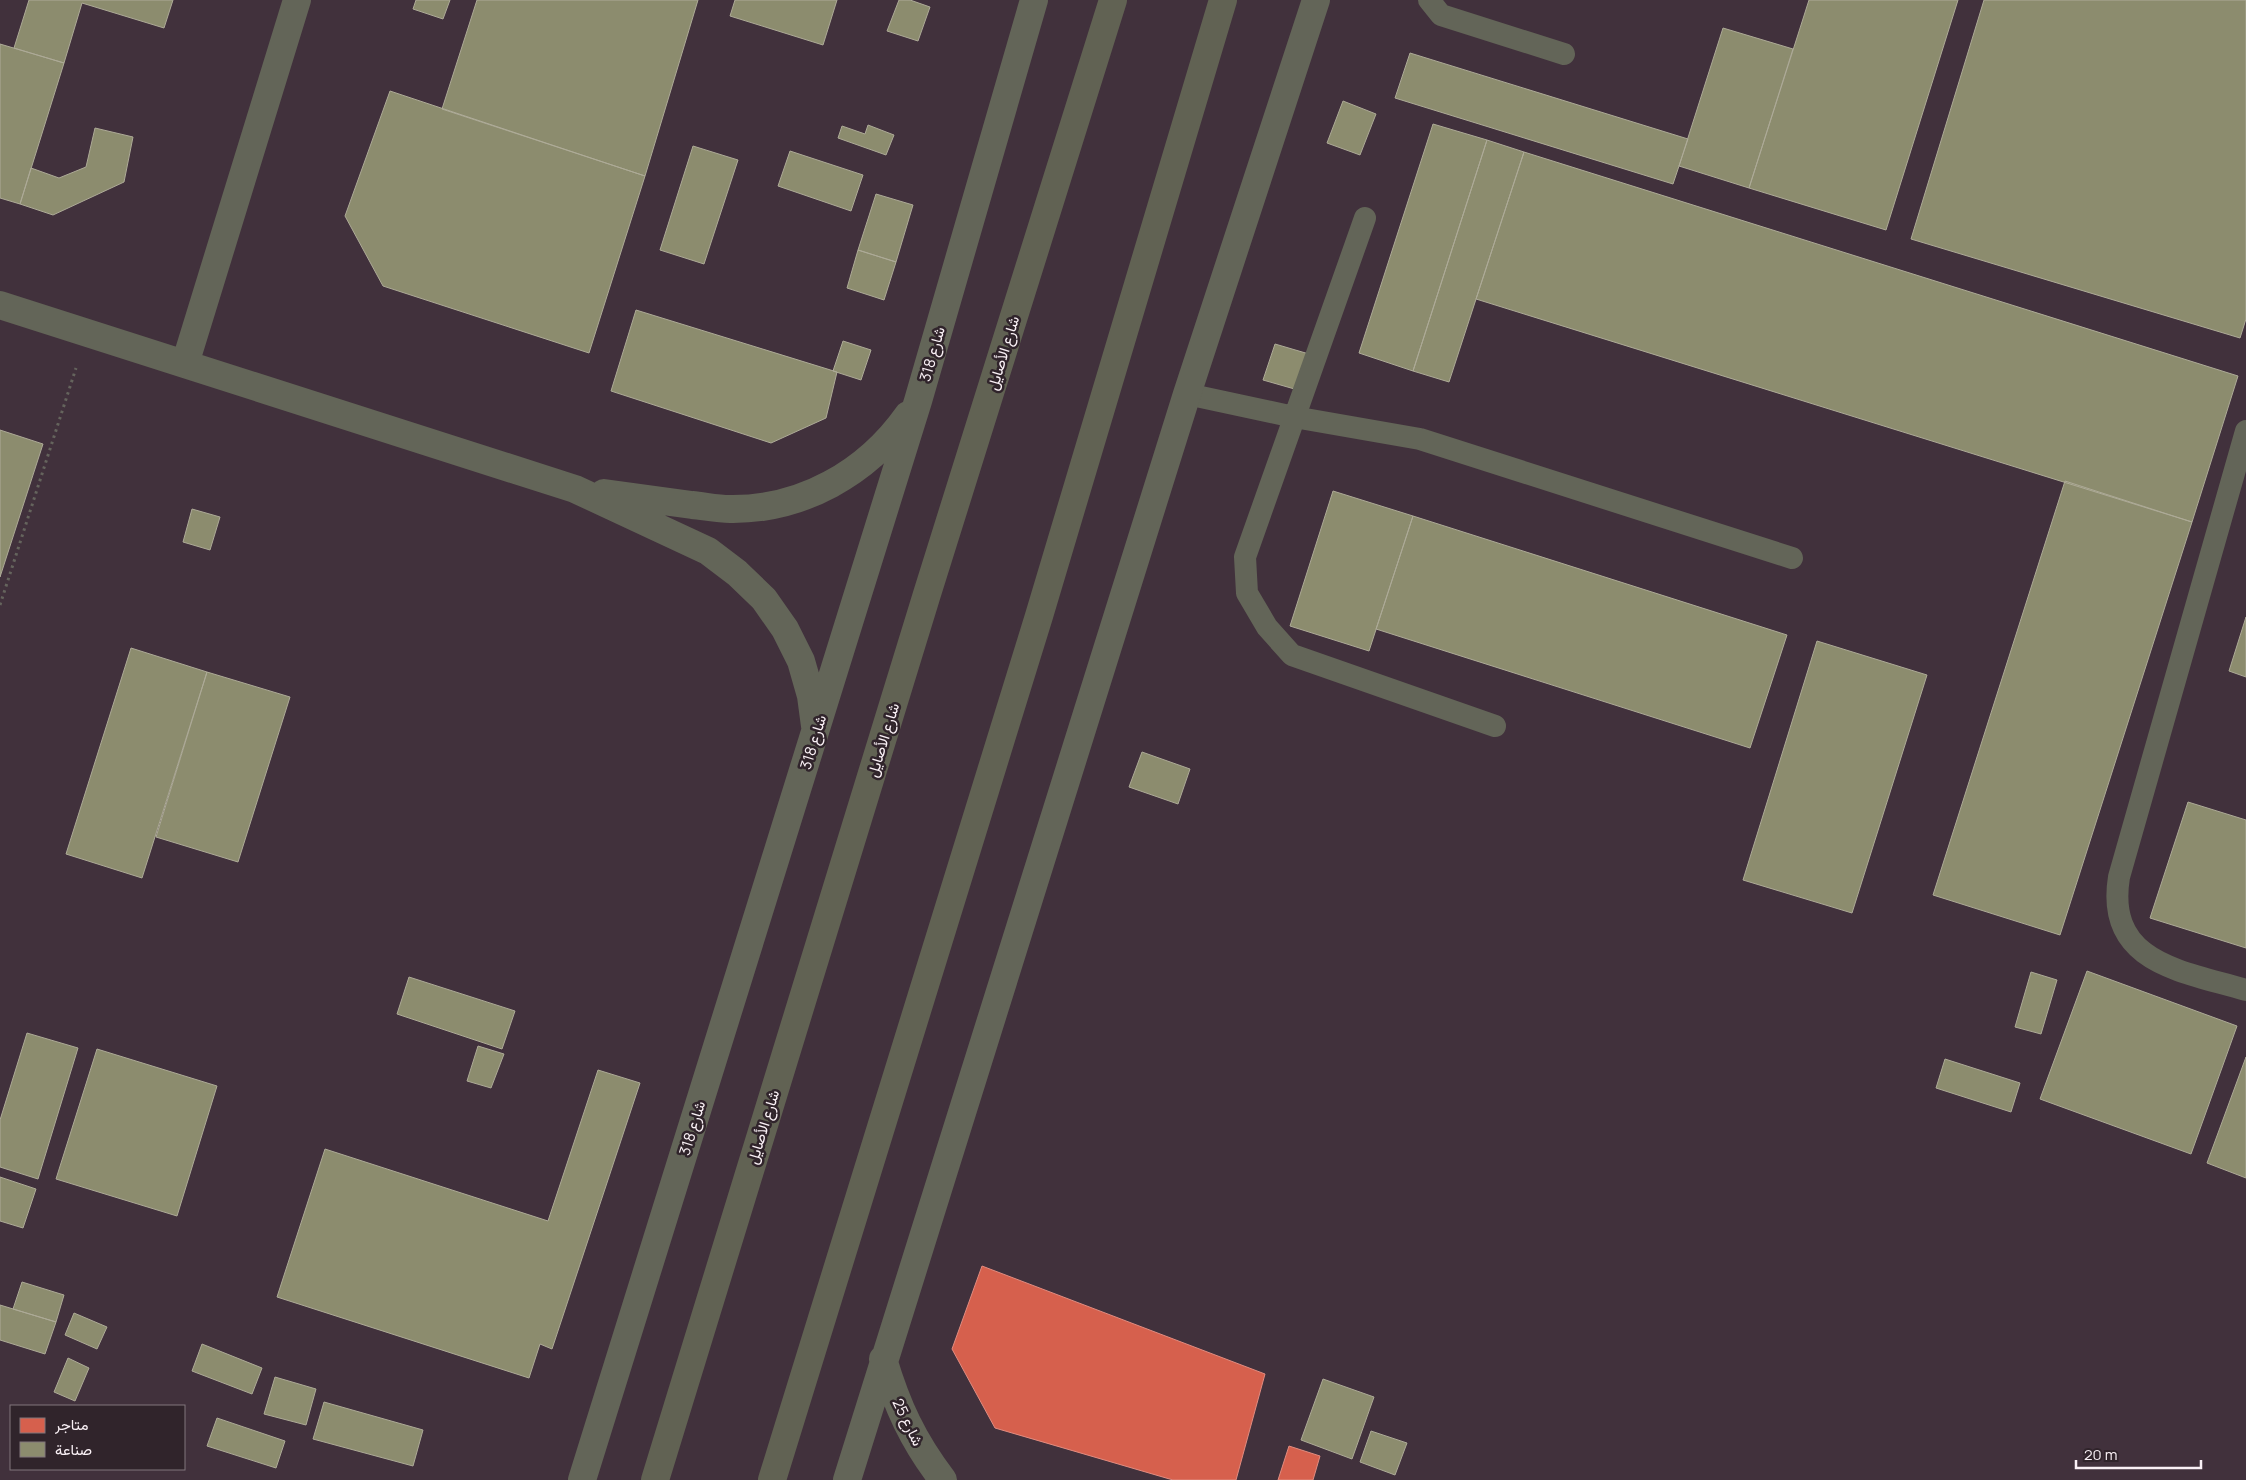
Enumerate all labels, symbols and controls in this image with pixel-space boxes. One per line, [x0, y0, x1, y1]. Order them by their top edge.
street label: شارع الأصايل [982, 313, 1025, 393]
street label: شارع 318 [914, 324, 951, 384]
street label: شارع الأصايل [862, 700, 905, 780]
street label: شارع 318 [795, 712, 832, 772]
street label: شارع الأصايل [742, 1087, 785, 1167]
street label: شارع 318 [674, 1098, 711, 1158]
street label: شارع 25 [887, 1395, 929, 1450]
legend [10, 1405, 185, 1470]
text: متاجر [54, 1414, 89, 1435]
scale bar [2076, 1438, 2201, 1470]
text: صناعة [55, 1439, 92, 1460]
text: 20 m [2084, 1444, 2117, 1465]

